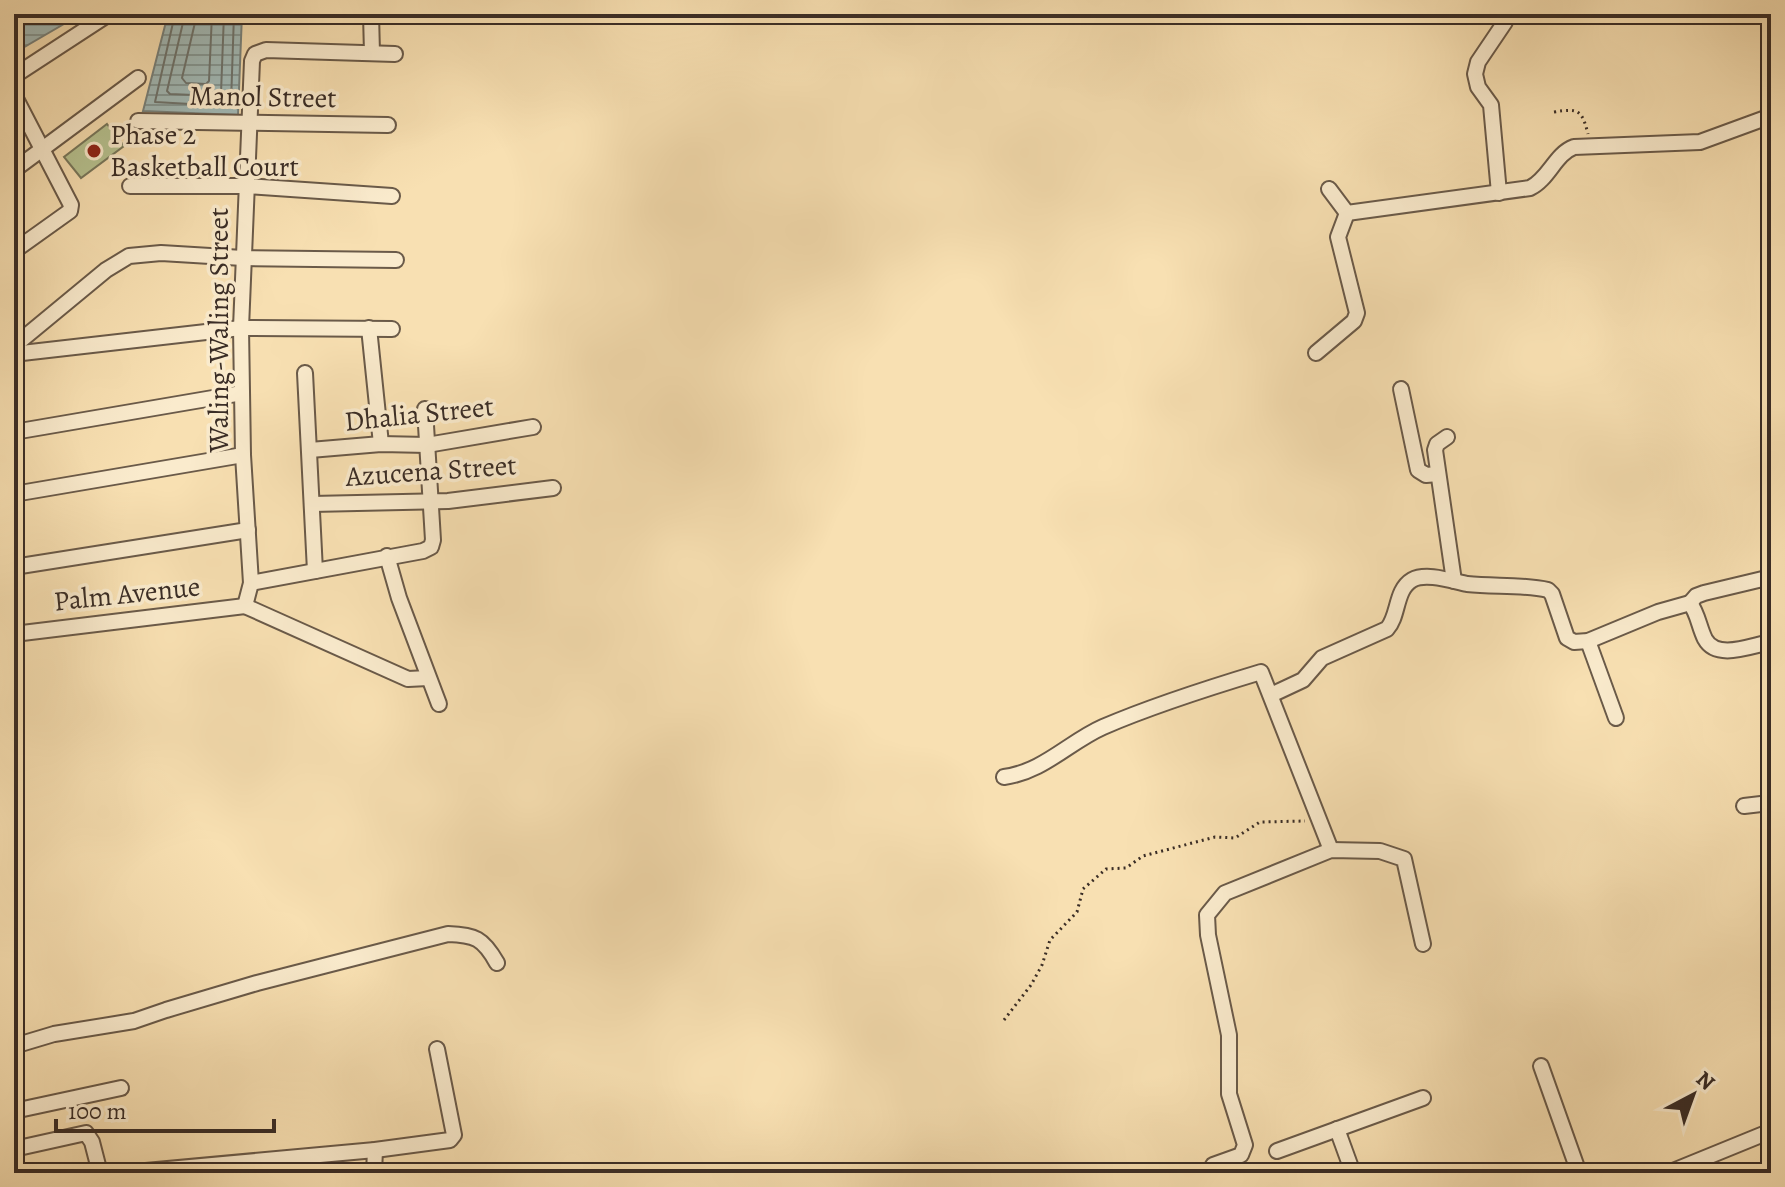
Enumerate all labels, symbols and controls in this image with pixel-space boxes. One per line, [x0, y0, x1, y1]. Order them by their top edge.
street label: Manol Street [189, 77, 337, 117]
place label: Phase 2 Basketball Court [110, 116, 299, 186]
marker: Phase 2 Basketball Court [85, 142, 103, 160]
street label: Waling-Waling Street [200, 208, 238, 453]
street label: Dhalia Street [342, 387, 496, 441]
street label: Azucena Street [343, 446, 518, 496]
street label: Palm Avenue [52, 567, 202, 621]
north arrow [1653, 1055, 1733, 1135]
text: N [1690, 1064, 1721, 1097]
scale bar [56, 1083, 274, 1133]
text: 100 m [68, 1095, 127, 1127]

